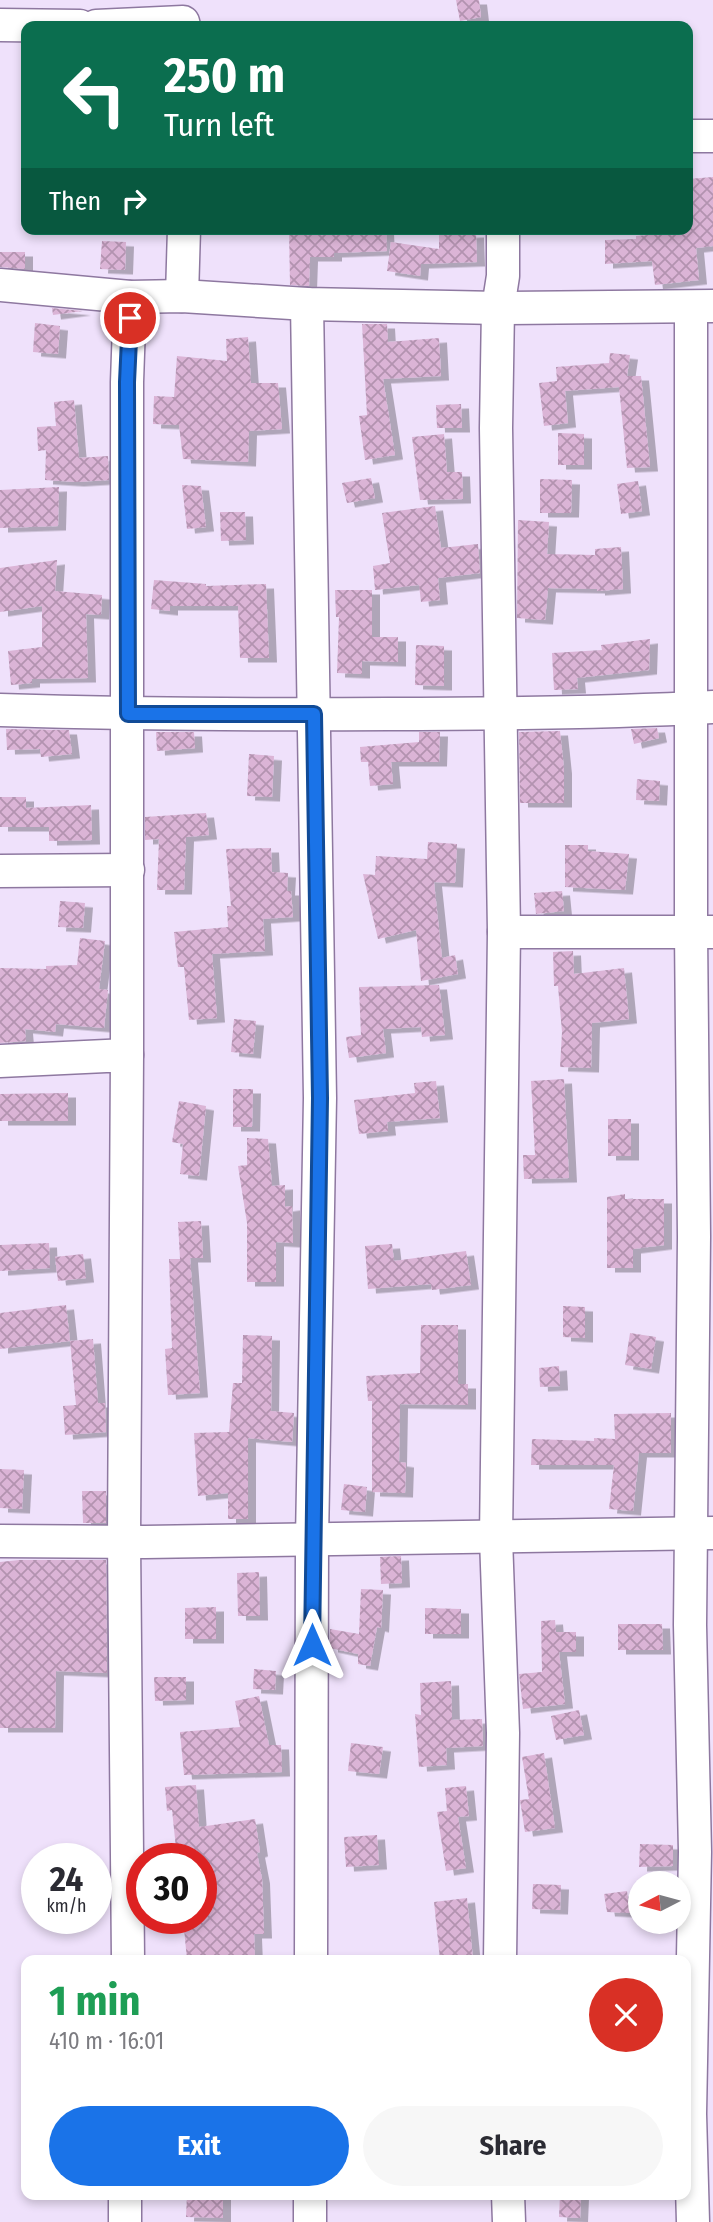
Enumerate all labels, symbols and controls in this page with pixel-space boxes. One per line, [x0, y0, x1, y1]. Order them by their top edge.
text: 250 m [164, 46, 285, 105]
icon: left [49, 49, 140, 140]
text: Turn left [164, 106, 274, 144]
icon: right [115, 182, 153, 220]
text: Then [49, 186, 101, 217]
pin [100, 288, 160, 348]
icon: arrive [111, 299, 149, 337]
position arrow [275, 1608, 349, 1682]
speed limit sign: 30 [126, 1843, 217, 1934]
text: 24 [50, 1858, 83, 1900]
north arrow [628, 1871, 691, 1934]
map controls [628, 1871, 691, 1934]
text: km/h [46, 1895, 87, 1917]
text: 1 min [49, 1976, 140, 2026]
button: close [589, 1978, 663, 2052]
text: 410 m · 16:01 [49, 2027, 164, 2055]
button: Exit [49, 2106, 349, 2186]
button: Share [363, 2106, 663, 2186]

